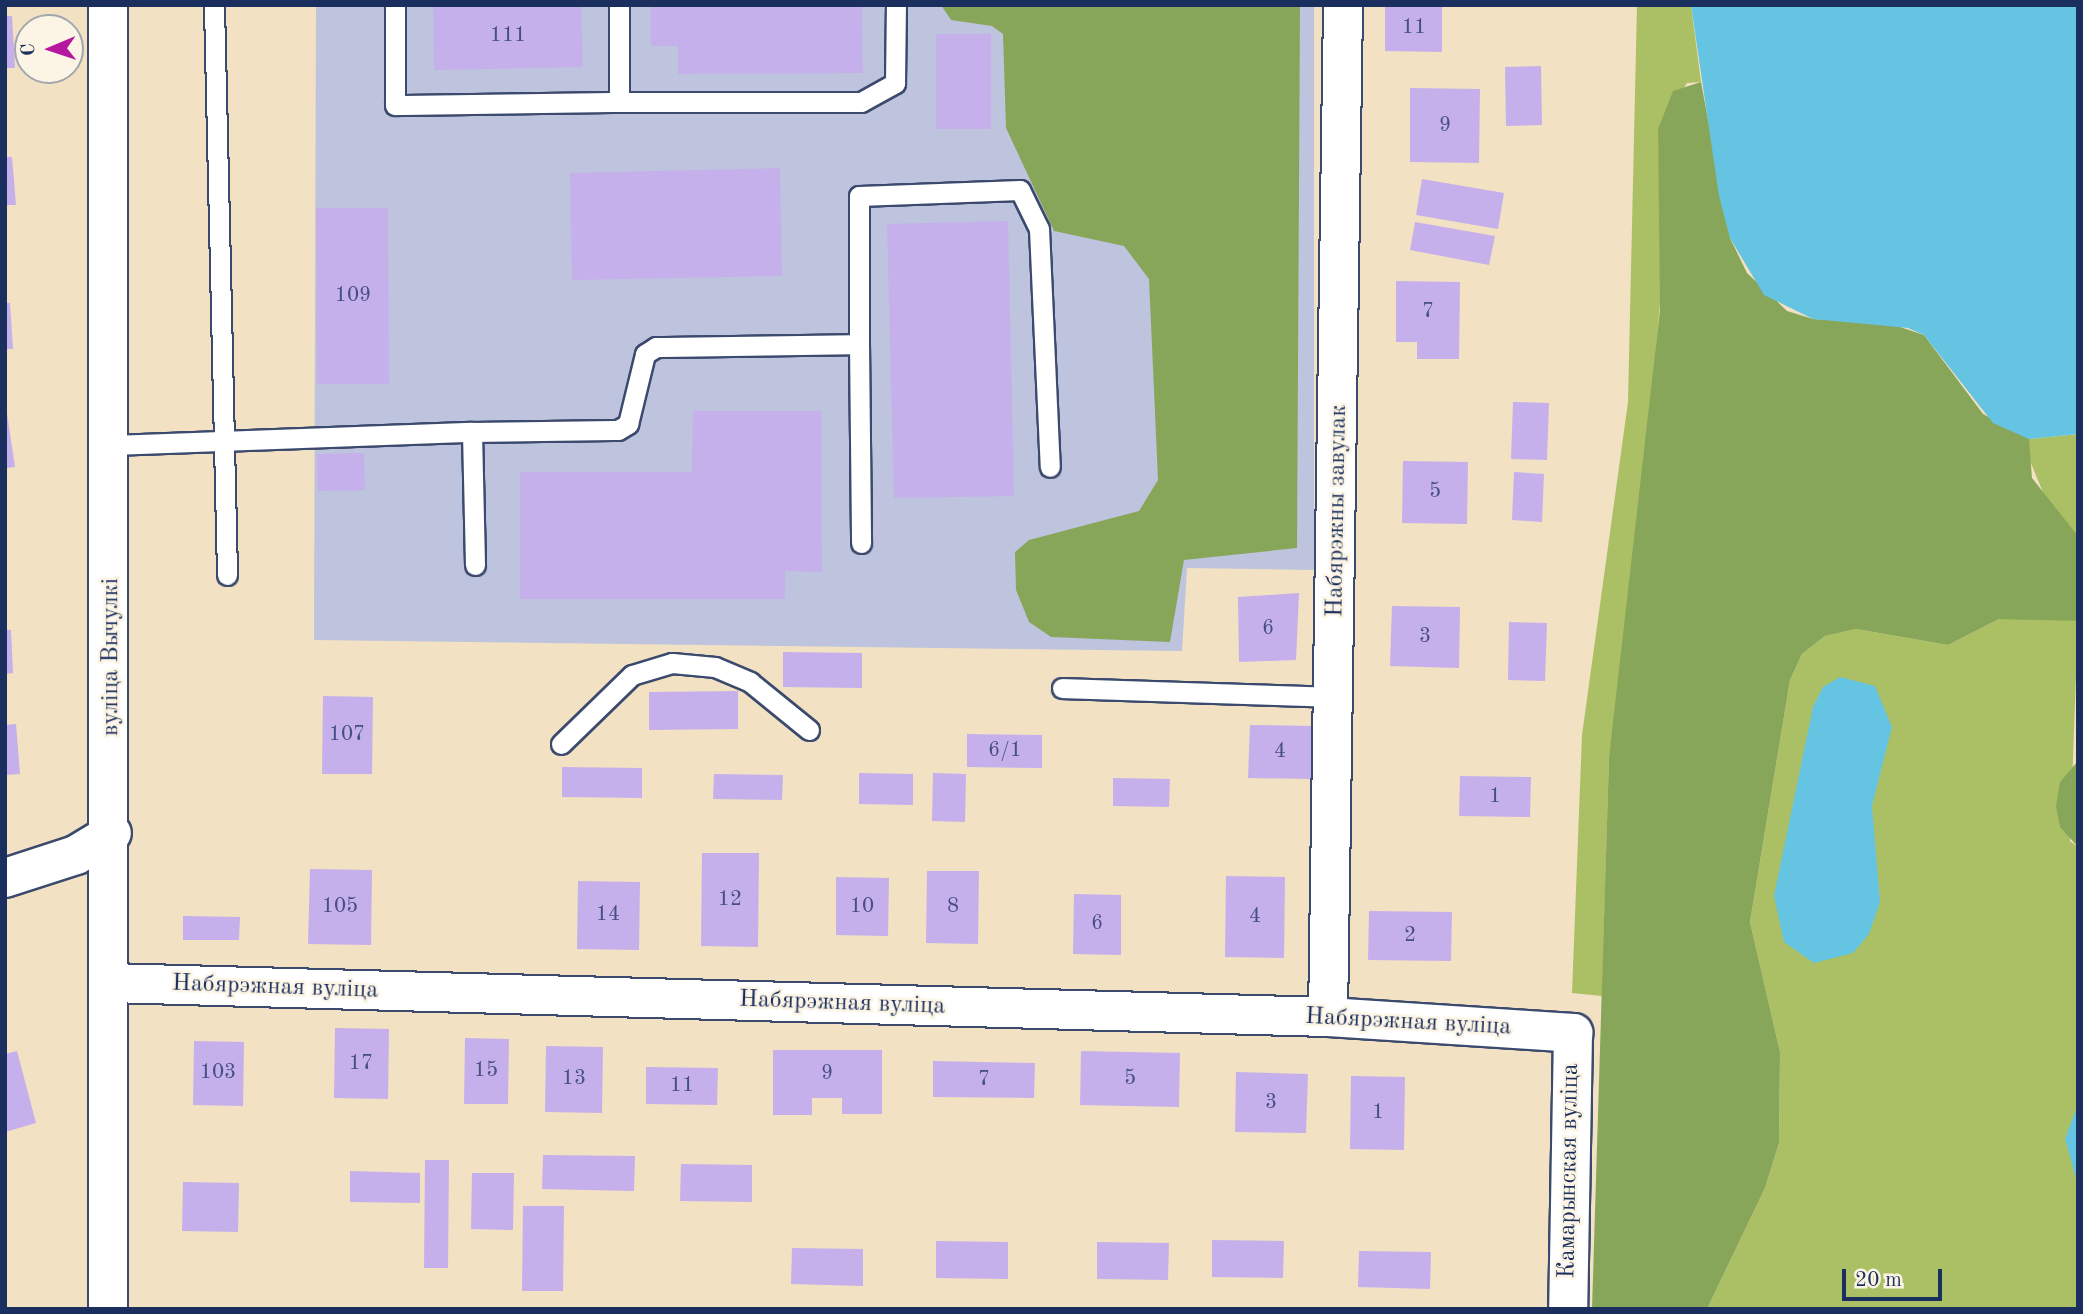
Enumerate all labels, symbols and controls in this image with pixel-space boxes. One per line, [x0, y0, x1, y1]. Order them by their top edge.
north arrow [14, 14, 84, 84]
house number: 11 [1402, 15, 1426, 41]
house number: 111 [490, 23, 526, 49]
text: С [20, 43, 39, 56]
house number: 9 [1439, 113, 1451, 139]
house number: 109 [335, 283, 371, 309]
house number: 7 [1422, 299, 1434, 325]
street label: Набярэжны завулак [1322, 405, 1354, 617]
house number: 5 [1429, 479, 1441, 505]
street label: вуліца Вычулкі [98, 578, 126, 736]
house number: 6 [1262, 616, 1274, 642]
house number: 3 [1419, 624, 1431, 650]
house number: 107 [329, 722, 365, 748]
house number: 6/1 [988, 738, 1022, 764]
house number: 4 [1274, 739, 1286, 765]
house number: 1 [1489, 784, 1501, 810]
house number: 12 [718, 887, 742, 913]
house number: 105 [322, 894, 358, 920]
house number: 10 [850, 894, 874, 920]
house number: 8 [947, 894, 959, 920]
house number: 14 [596, 902, 620, 928]
house number: 4 [1249, 904, 1261, 930]
house number: 6 [1091, 911, 1103, 937]
house number: 2 [1404, 923, 1416, 949]
street label: Набярэжная вуліца [171, 970, 379, 1006]
street label: Набярэжная вуліца [738, 986, 946, 1022]
street label: Набярэжная вуліца [1304, 1003, 1512, 1043]
house number: 17 [349, 1051, 373, 1077]
house number: 15 [474, 1058, 498, 1084]
house number: 103 [200, 1060, 236, 1086]
house number: 9 [821, 1061, 833, 1087]
street label: Камарынская вуліца [1554, 1063, 1586, 1279]
house number: 13 [562, 1066, 586, 1092]
house number: 5 [1124, 1066, 1136, 1092]
house number: 7 [978, 1067, 990, 1093]
house number: 11 [670, 1073, 694, 1099]
house number: 3 [1265, 1090, 1277, 1116]
house number: 1 [1372, 1100, 1384, 1126]
scale bar [1845, 1254, 1945, 1298]
text: 20 m [1855, 1270, 1902, 1291]

